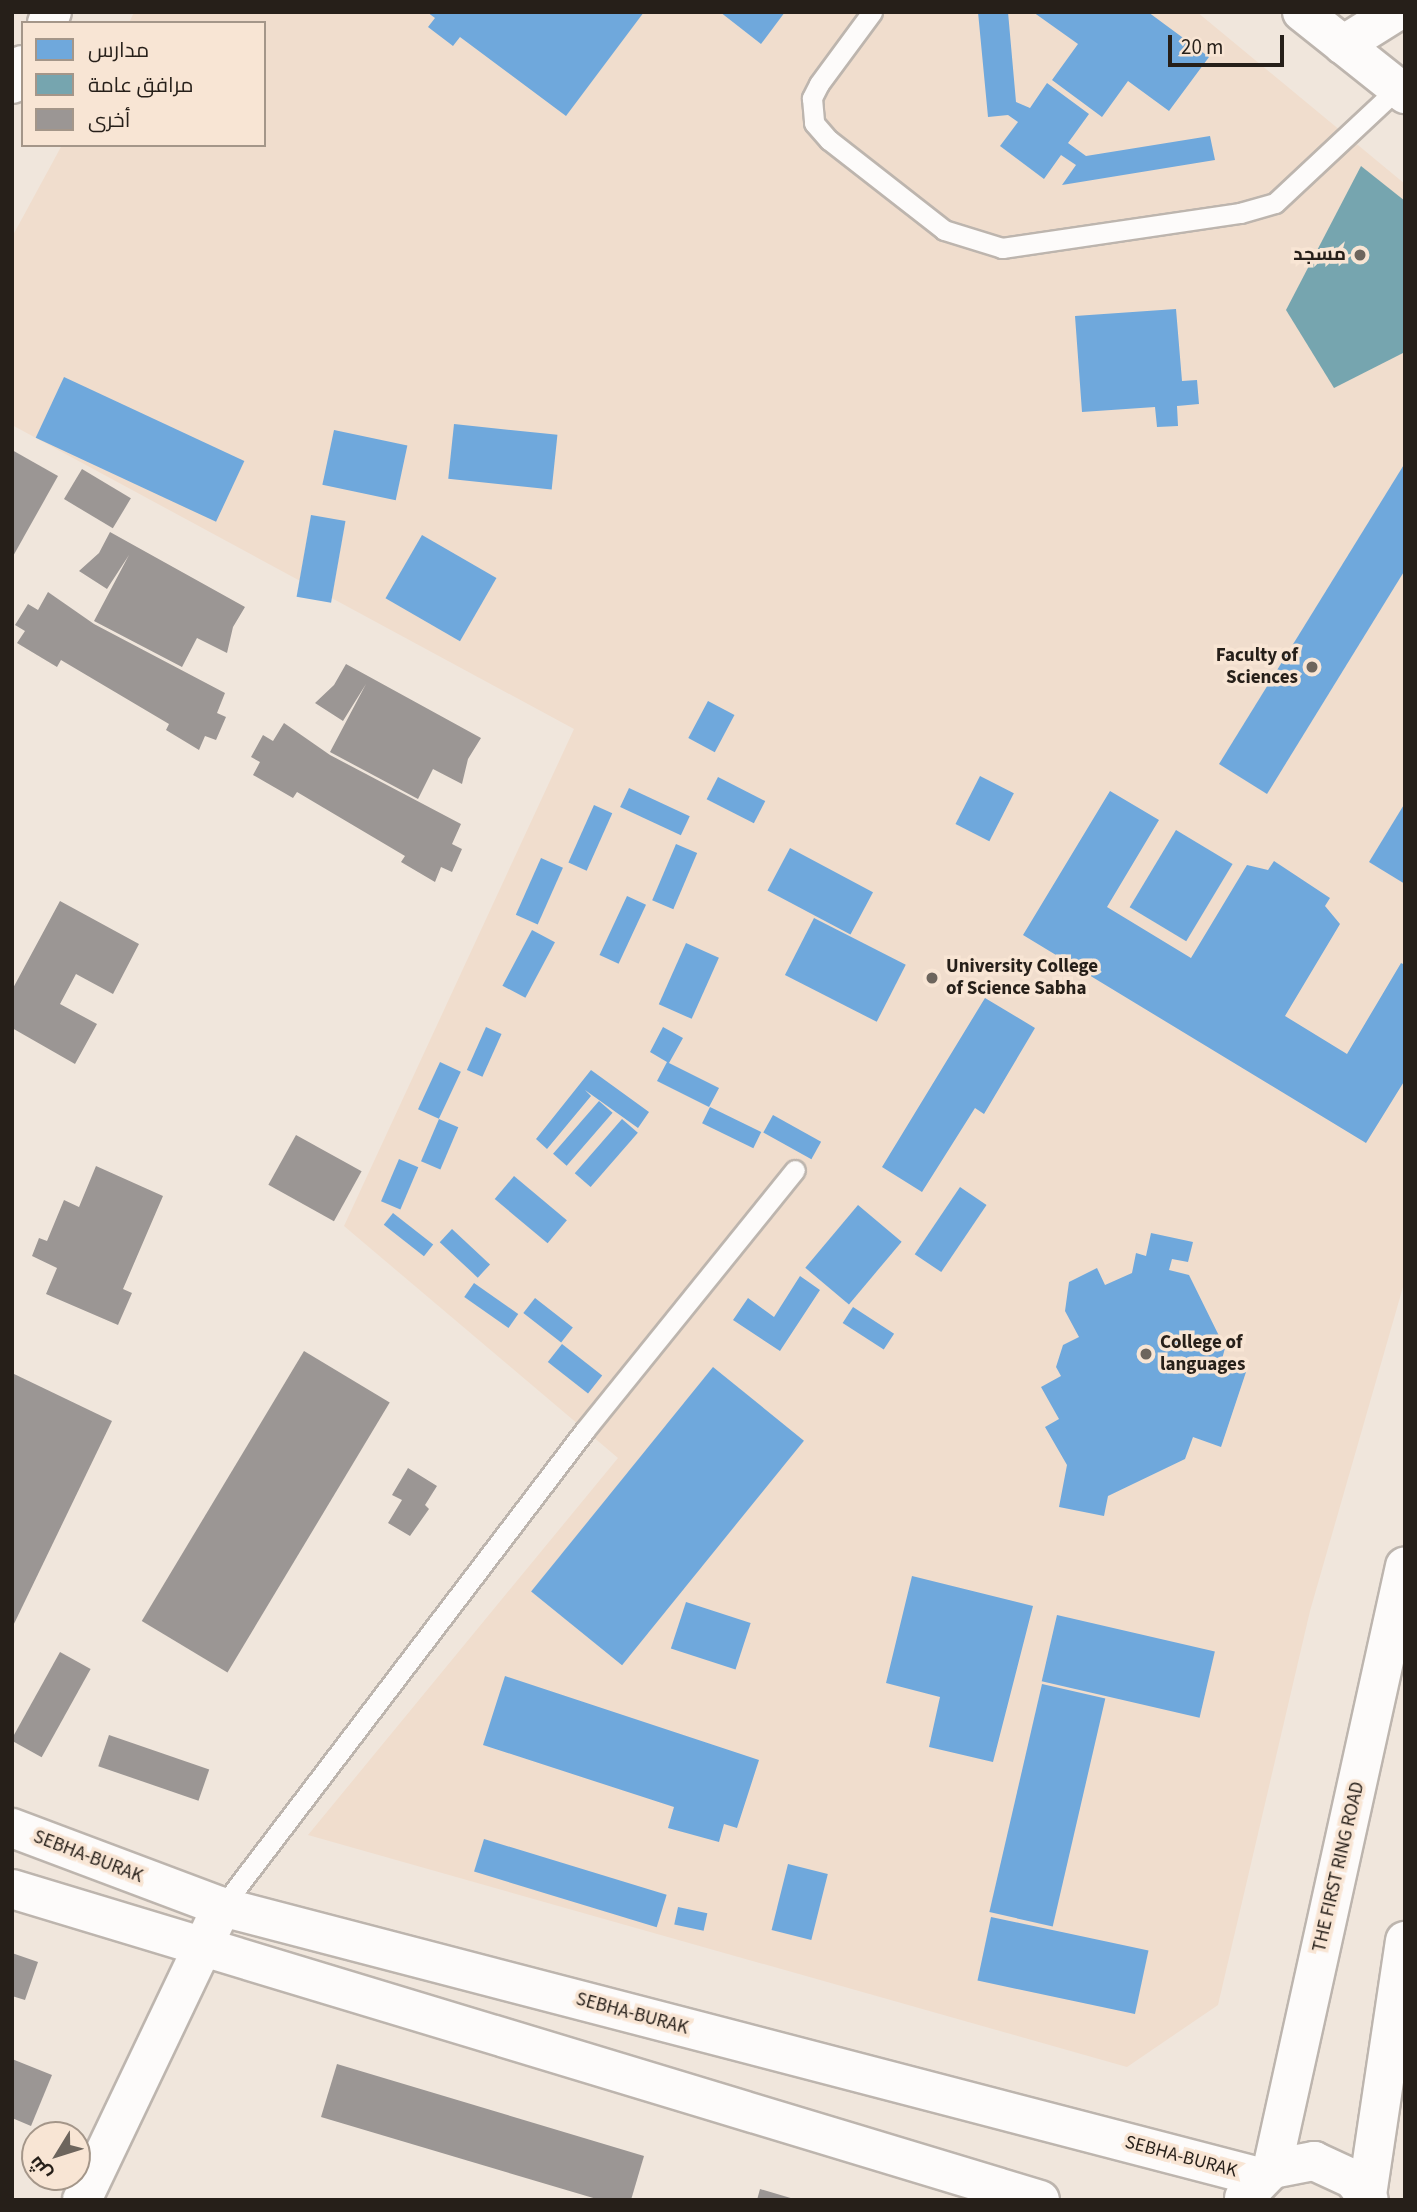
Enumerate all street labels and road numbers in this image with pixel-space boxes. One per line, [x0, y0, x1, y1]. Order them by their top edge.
street label: THE FIRST RING ROAD [1308, 1780, 1370, 1954]
street label: SEBHA-BURAK [30, 1826, 146, 1888]
street label: SEBHA-BURAK [573, 1988, 691, 2040]
street label: SEBHA-BURAK [1122, 2131, 1240, 2183]

